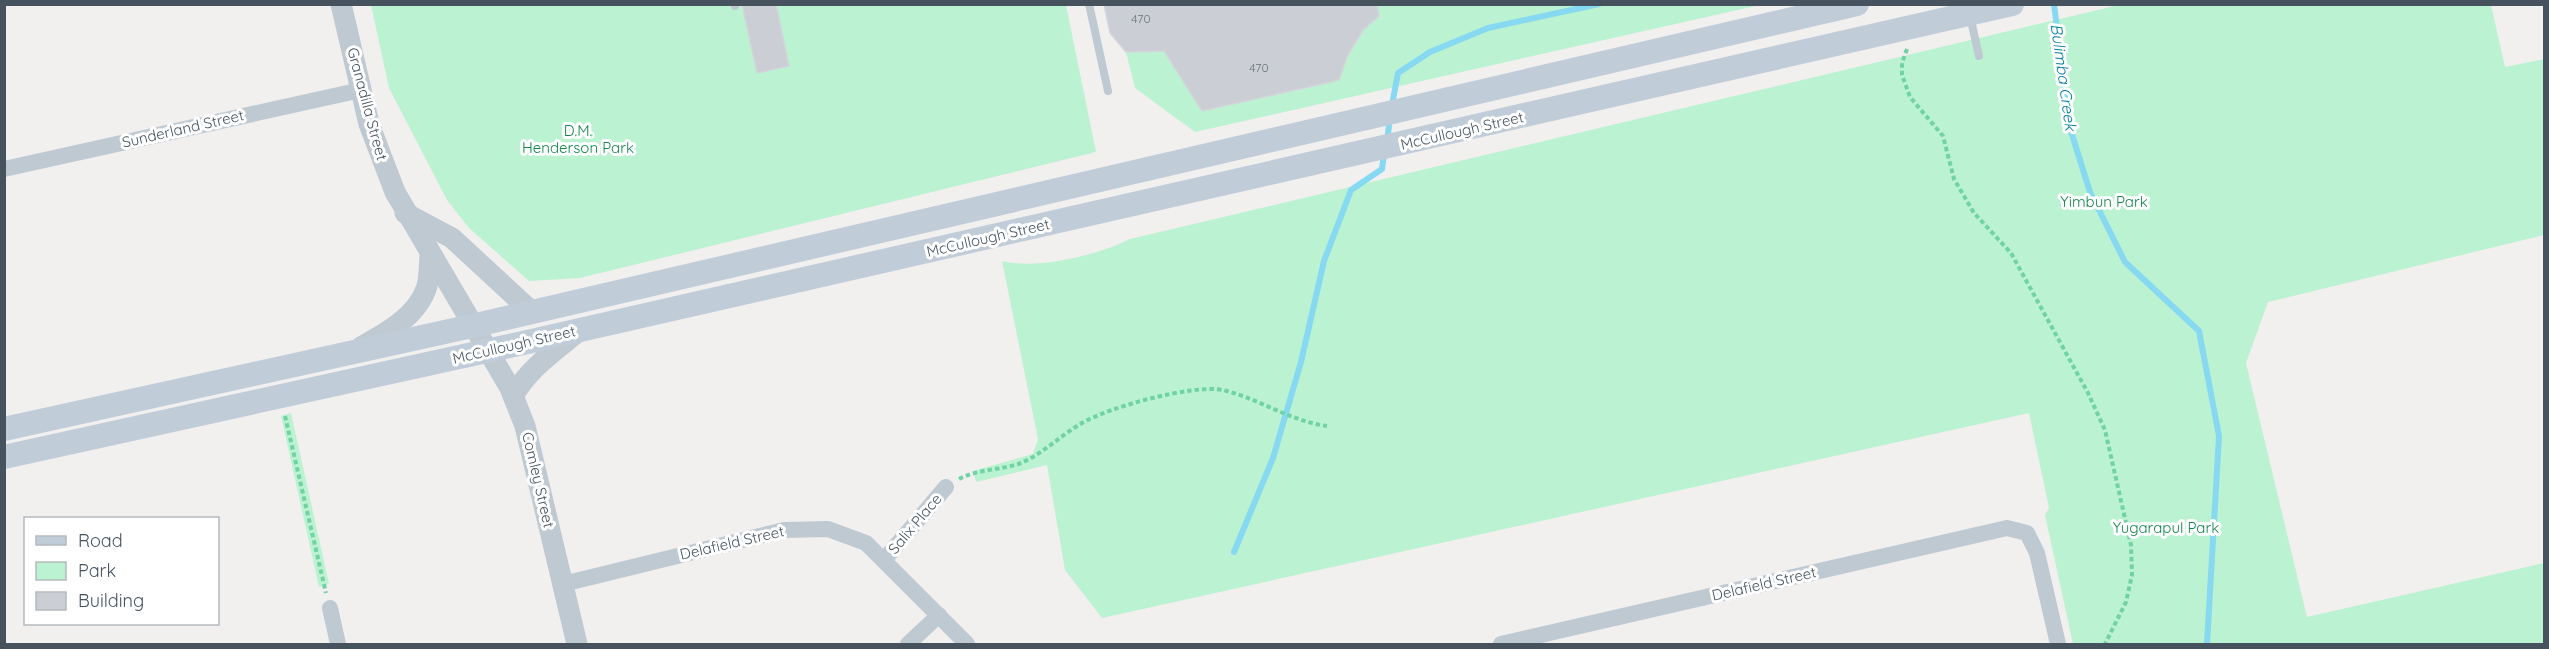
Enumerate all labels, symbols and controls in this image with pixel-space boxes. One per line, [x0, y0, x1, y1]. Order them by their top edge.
house number: 470 [1131, 11, 1151, 26]
water label: Bulimba Creek [2047, 22, 2082, 133]
street label: Granadilla Street [343, 45, 392, 162]
house number: 470 [1249, 60, 1269, 75]
street label: Sunderland Street [120, 105, 246, 152]
street label: McCullough Street [1399, 107, 1525, 154]
park label: D.M. Henderson Park [522, 121, 634, 157]
park label: Yimbun Park [2060, 192, 2148, 211]
street label: McCullough Street [925, 214, 1051, 261]
street label: McCullough Street [451, 321, 577, 368]
street label: Comley Street [518, 430, 559, 530]
street label: Salix Place [884, 490, 945, 558]
legend [24, 517, 219, 625]
park label: Yugarapul Park [2113, 518, 2219, 537]
street label: Delafield Street [678, 521, 786, 564]
text: Road [78, 529, 123, 552]
text: Park [78, 559, 116, 582]
street label: Delafield Street [1710, 562, 1818, 605]
text: Building [78, 589, 144, 612]

